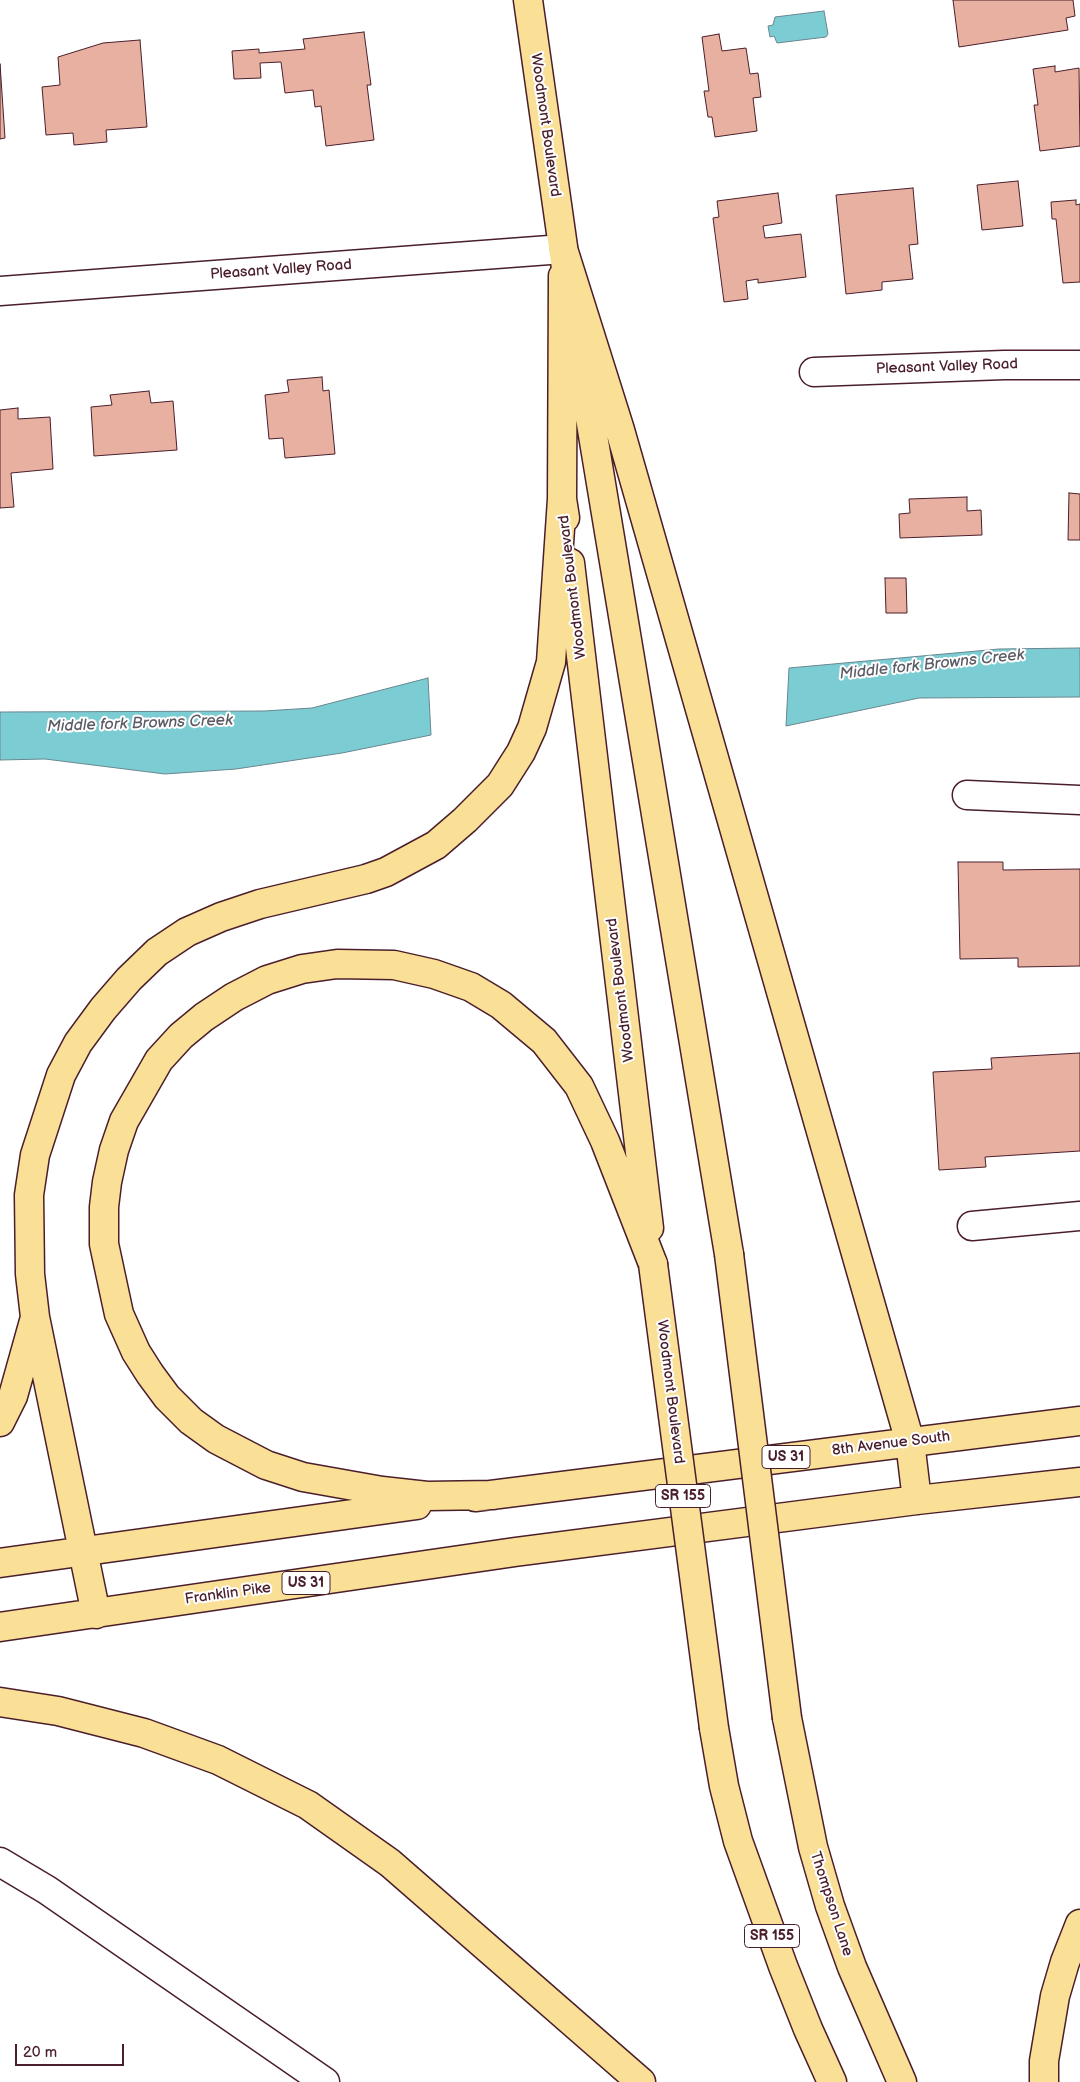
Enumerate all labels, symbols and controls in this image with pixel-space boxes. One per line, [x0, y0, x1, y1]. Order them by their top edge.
street label: Woodmont Boulevard [526, 52, 564, 198]
street label: Pleasant Valley Road [209, 256, 353, 284]
street label: Pleasant Valley Road [876, 356, 1018, 378]
street label: Woodmont Boulevard [555, 514, 591, 660]
water label: Middle fork Browns Creek [839, 646, 1025, 684]
water label: Middle fork Browns Creek [47, 711, 233, 737]
street label: Woodmont Boulevard [603, 917, 639, 1063]
street label: Woodmont Boulevard [652, 1319, 688, 1465]
street label: 8th Avenue South [831, 1428, 951, 1460]
road number: US 31 [762, 1445, 810, 1468]
road number: SR 155 [656, 1484, 710, 1508]
road number: US 31 [282, 1572, 330, 1595]
street label: Franklin Pike [184, 1579, 272, 1609]
street label: Thompson Lane [806, 1849, 856, 1959]
road number: SR 155 [744, 1924, 800, 1948]
scale bar [18, 2034, 126, 2066]
text: 20 m [23, 2043, 57, 2062]

